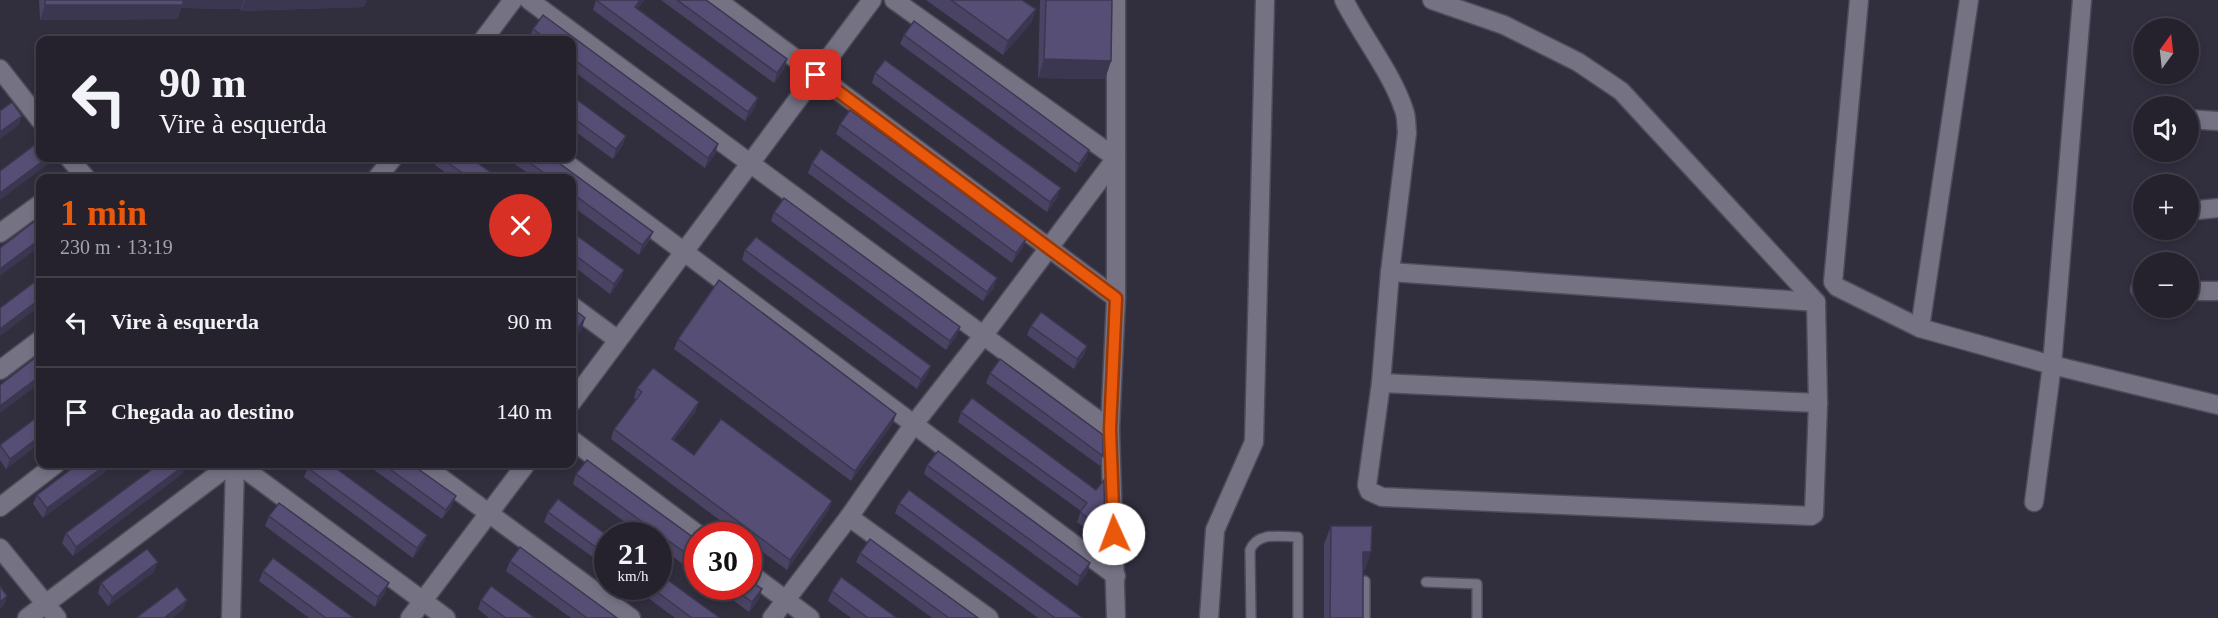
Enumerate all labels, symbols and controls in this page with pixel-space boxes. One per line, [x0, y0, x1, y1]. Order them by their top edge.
north arrow [2133, 18, 2199, 84]
map controls [2133, 18, 2199, 318]
pin [790, 49, 841, 100]
icon: arrive [799, 58, 832, 91]
icon: left [60, 60, 138, 138]
text: 90 m [159, 60, 247, 106]
button: sound [2133, 96, 2199, 162]
text: Vire à esquerda [159, 109, 327, 139]
button: + [2133, 174, 2199, 240]
text: 1 min [60, 193, 147, 233]
button: close [489, 194, 552, 257]
text: 230 m · 13:19 [60, 236, 173, 258]
button: − [2133, 252, 2199, 318]
icon: left [60, 306, 93, 339]
text: Vire à esquerda [111, 309, 259, 334]
text: 90 m [507, 309, 552, 334]
icon: arrive [60, 396, 93, 429]
text: Chegada ao destino [111, 399, 294, 424]
text: 140 m [496, 399, 552, 424]
position arrow [1082, 502, 1146, 566]
speed limit sign: 30 [684, 522, 762, 600]
text: 21 [618, 537, 648, 570]
text: km/h [618, 568, 648, 584]

